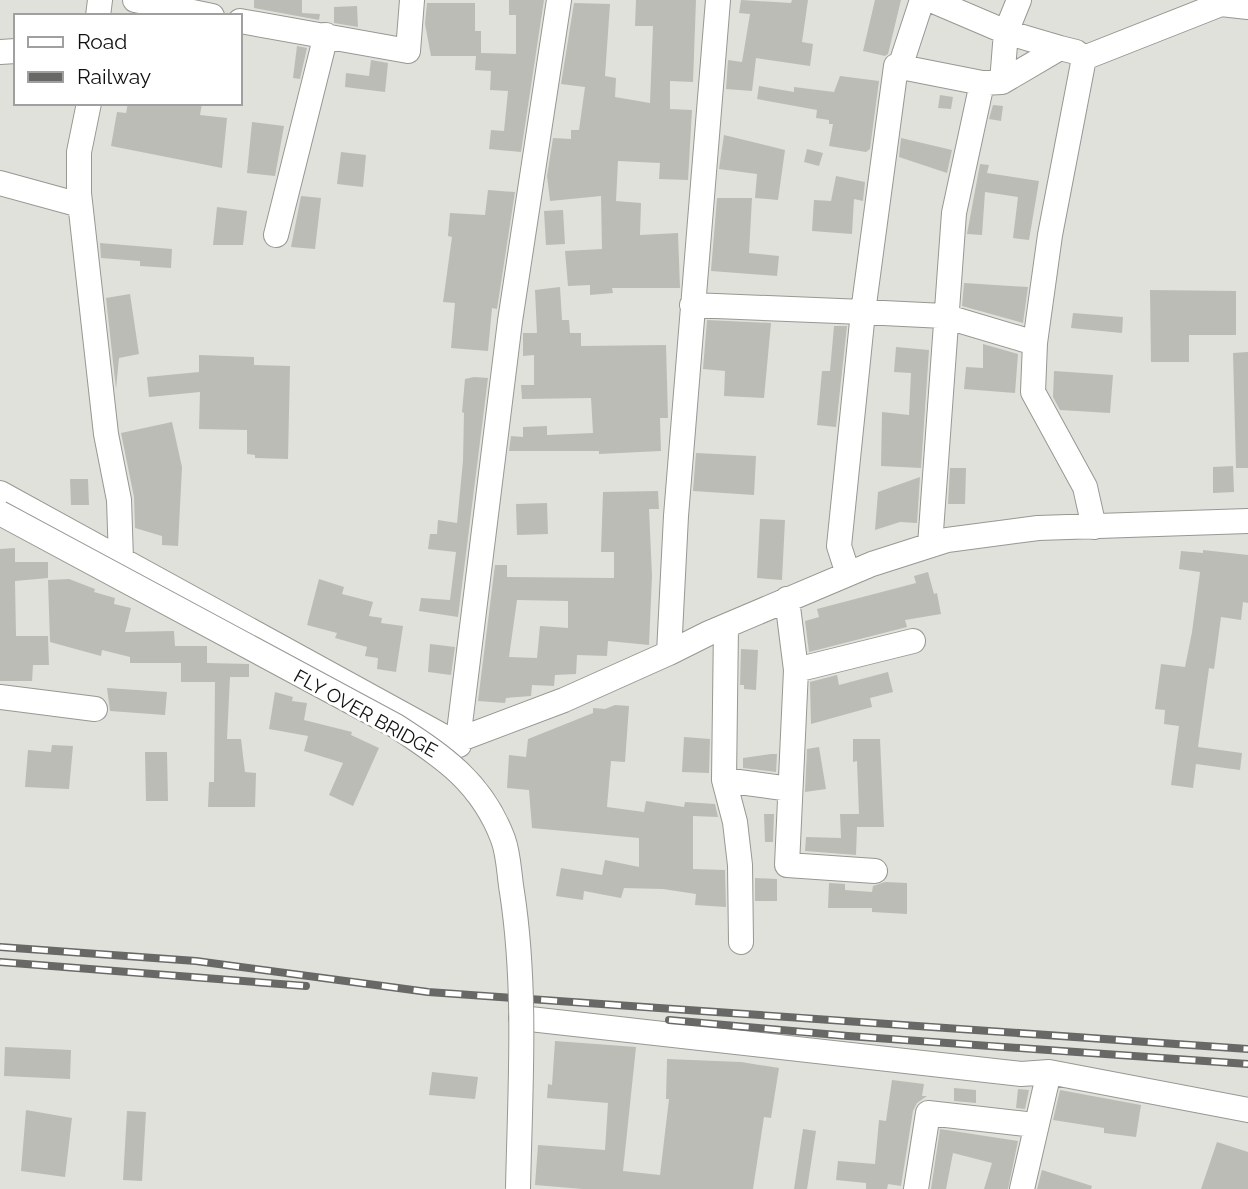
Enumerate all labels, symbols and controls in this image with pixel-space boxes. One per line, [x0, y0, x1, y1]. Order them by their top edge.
legend [14, 14, 242, 105]
text: Road [77, 29, 127, 54]
text: Railway [77, 64, 151, 89]
street label: FLY OVER BRIDGE [290, 664, 442, 762]

